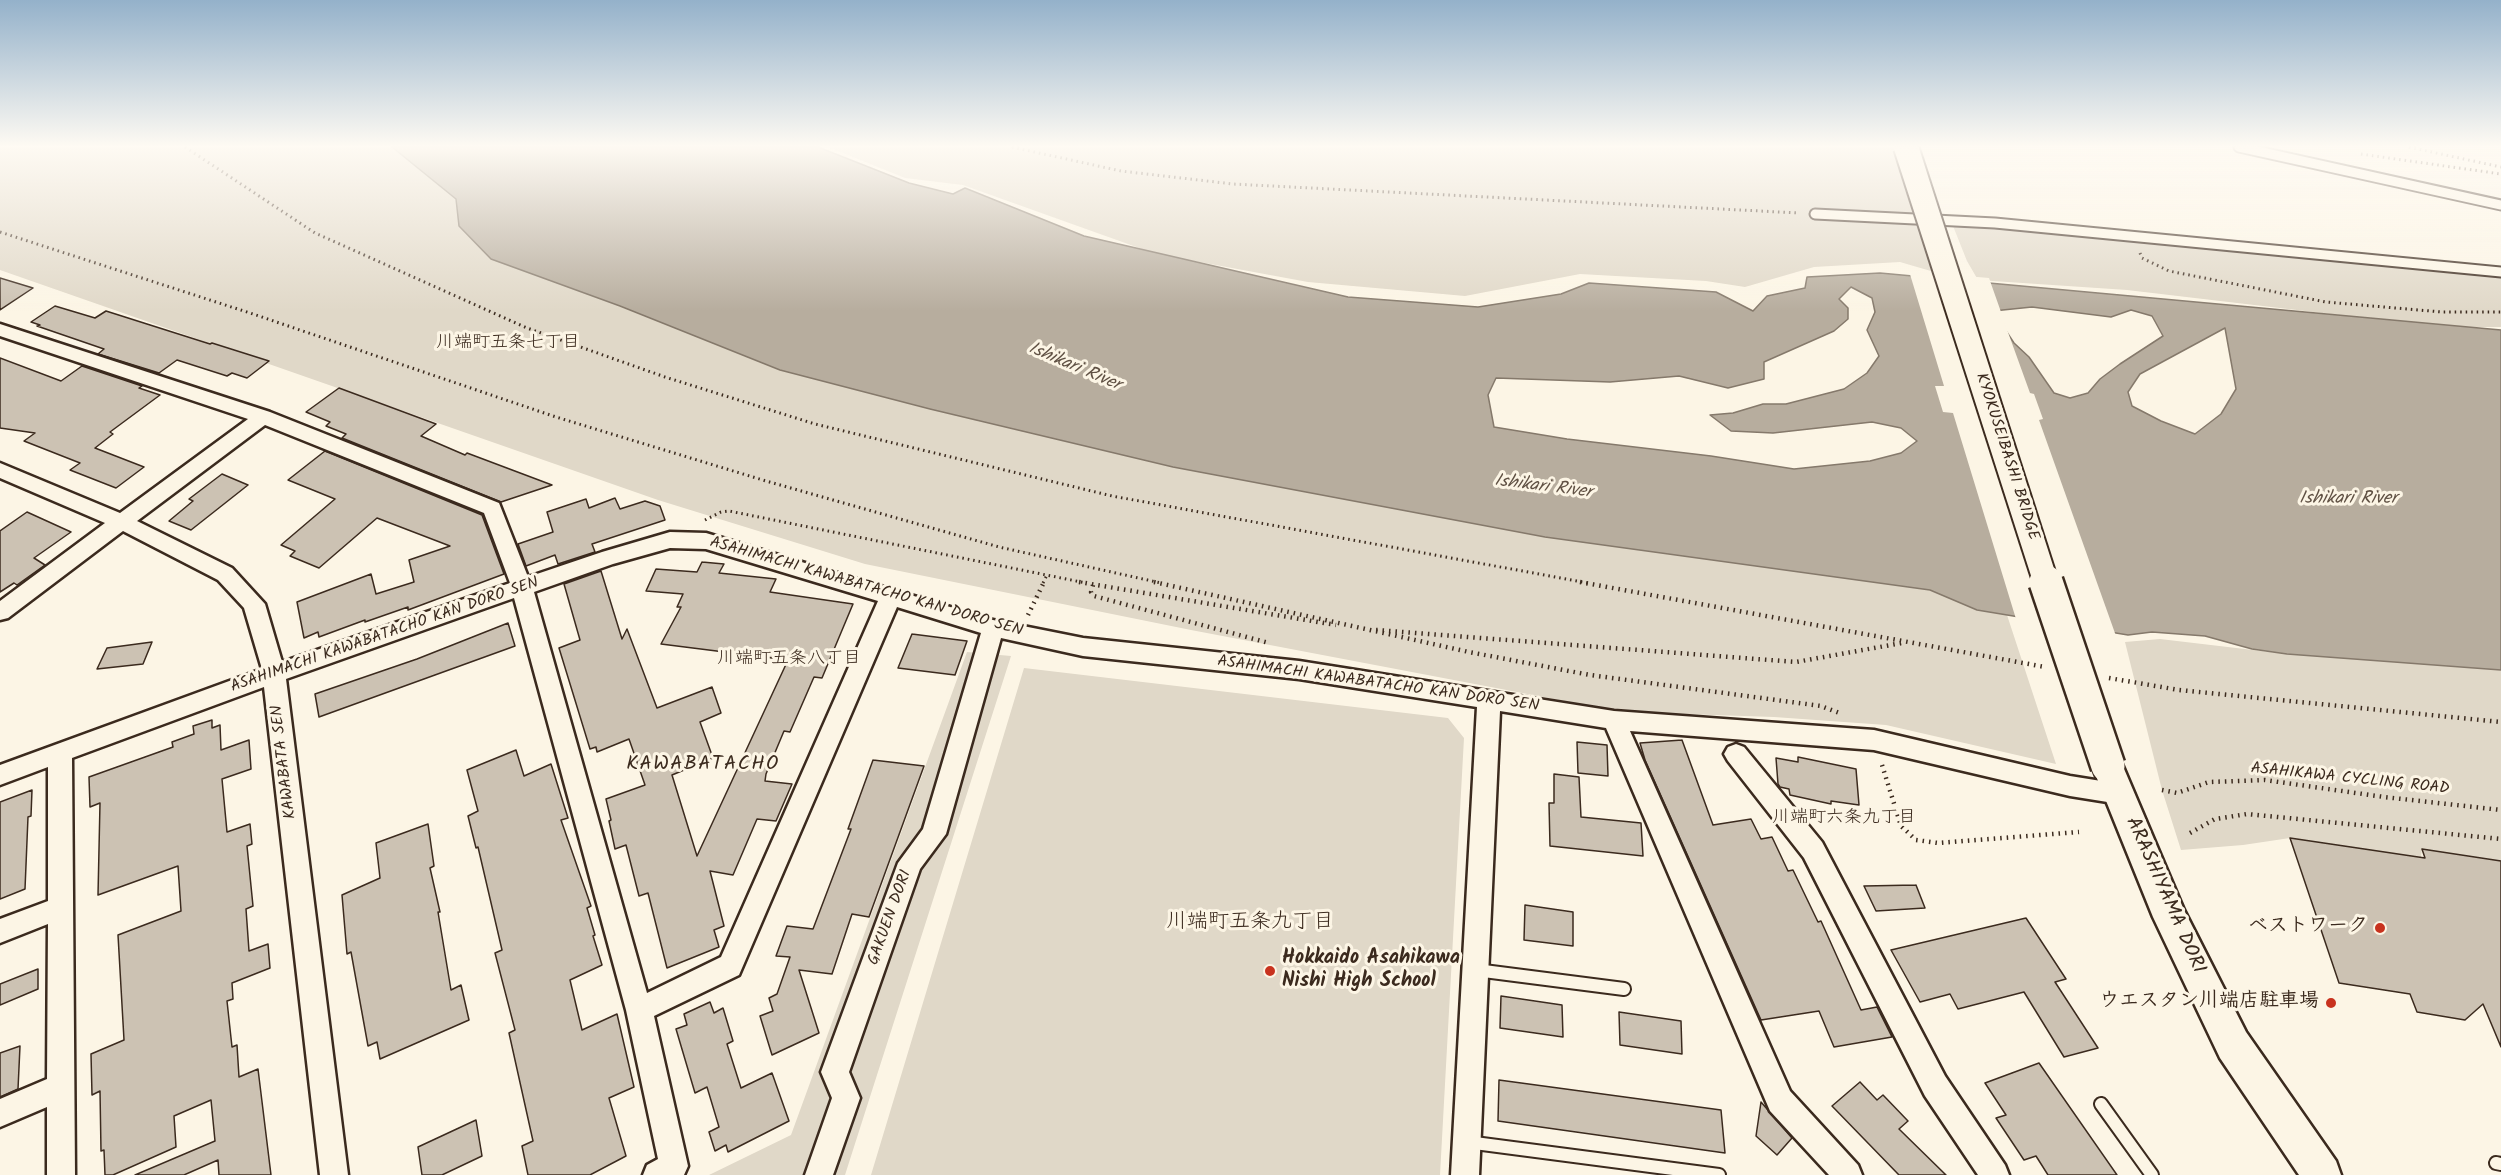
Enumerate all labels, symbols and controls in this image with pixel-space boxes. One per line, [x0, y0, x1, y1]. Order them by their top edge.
district label: 川端町五条七丁目 [436, 333, 580, 355]
water label: Ishikari River [1025, 339, 1123, 397]
street label: KYOKUSEIBASHI BRIDGE [1970, 371, 2042, 543]
water label: Ishikari River [1493, 471, 1593, 505]
water label: Ishikari River [2299, 489, 2397, 511]
street label: ASAHIMACHI KAWABATACHO KAN DORO SEN [707, 534, 1025, 642]
street label: ASAHIMACHI KAWABATACHO KAN DORO SEN [228, 574, 542, 698]
district label: 川端町五条八丁目 [717, 649, 861, 671]
street label: ASAHIMACHI KAWABATACHO KAN DORO SEN [1216, 653, 1540, 717]
street label: KAWABATA SEN [268, 704, 302, 820]
district label: KAWABATACHO [626, 754, 780, 778]
street label: ASAHIKAWA CYCLING ROAD [2250, 760, 2450, 800]
district label: 川端町六条九丁目 [1772, 808, 1916, 830]
street label: ARASHIYAMA DORI [2119, 814, 2209, 978]
street label: GAKUEN DORI [865, 868, 917, 968]
district label: 川端町五条九丁目 [1166, 910, 1334, 936]
place label: ベストワーク [2248, 916, 2368, 940]
marker: ベストワーク [2373, 921, 2387, 935]
place label: Hokkaido Asahikawa Nishi High School [1282, 948, 1460, 995]
marker: Hokkaido Asahikawa Nishi High School [1263, 964, 1277, 978]
place label: ウエスタン川端店駐車場 [2099, 991, 2319, 1015]
marker: ウエスタン川端店駐車場 [2324, 996, 2338, 1010]

